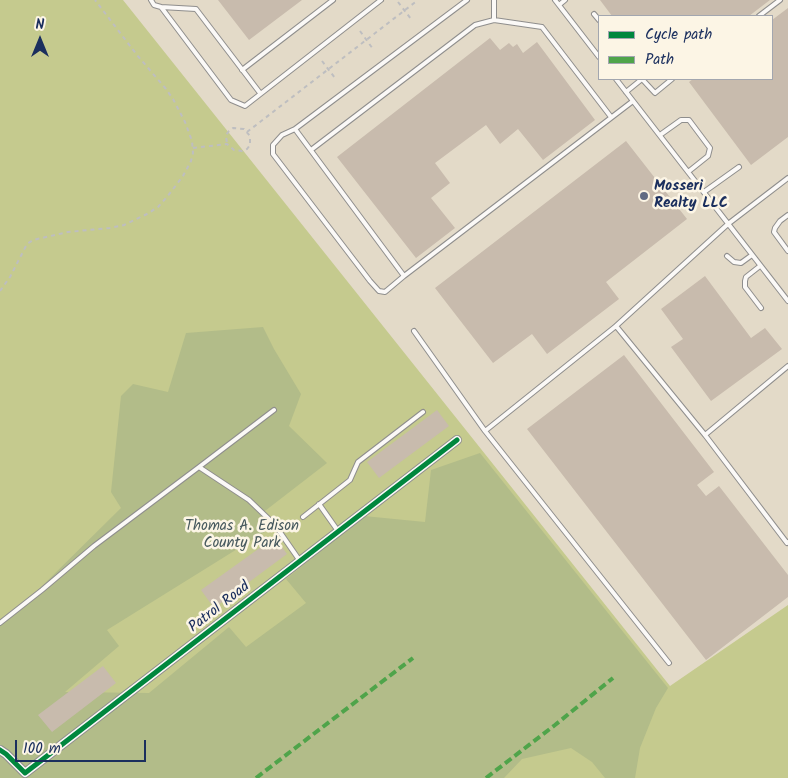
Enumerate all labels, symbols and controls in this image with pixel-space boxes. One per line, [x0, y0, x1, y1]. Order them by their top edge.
text: N [36, 14, 44, 36]
north arrow [15, 15, 65, 65]
legend [598, 15, 773, 80]
text: Cycle path [645, 23, 712, 47]
text: Path [645, 48, 674, 72]
place label: Mosseri Realty LLC [654, 178, 728, 213]
marker: Mosseri Realty LLC [638, 190, 650, 202]
park label: Thomas A. Edison County Park [185, 518, 299, 553]
street label: Patrol Road [186, 579, 254, 637]
scale bar [18, 730, 149, 762]
text: 100 m [23, 737, 61, 761]

